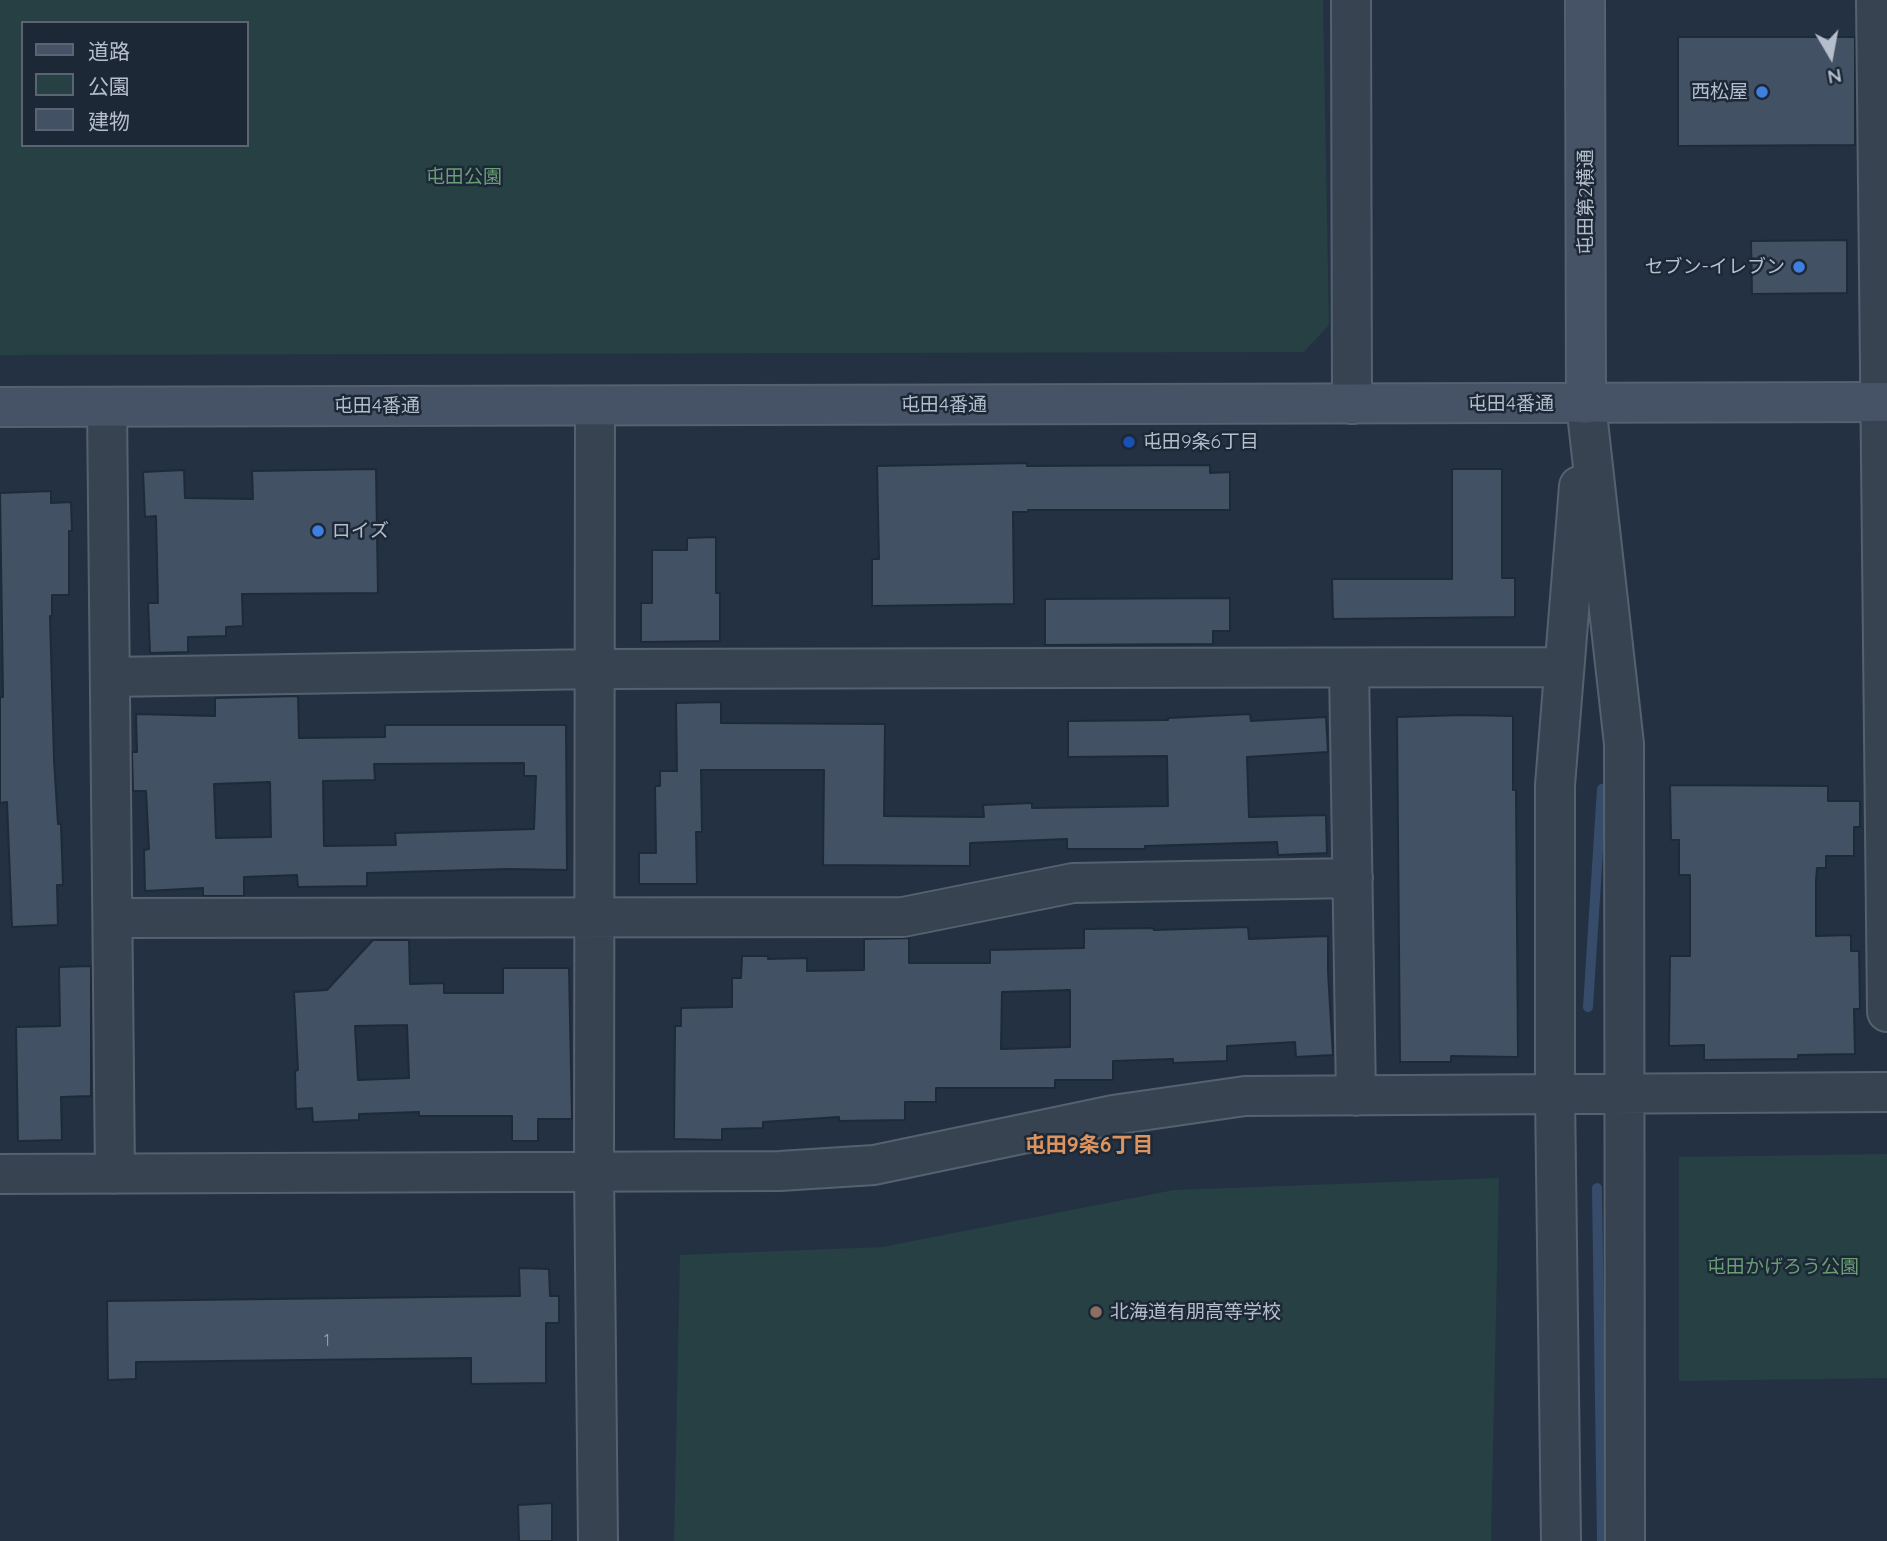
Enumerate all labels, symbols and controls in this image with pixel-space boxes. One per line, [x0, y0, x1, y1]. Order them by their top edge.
legend [21, 21, 248, 147]
north arrow [1796, 21, 1866, 91]
text: 道路 [88, 38, 130, 64]
text: N [1826, 64, 1844, 90]
text: 公園 [88, 73, 130, 99]
place label: 西松屋 [1691, 81, 1748, 103]
marker: 西松屋 [1754, 84, 1770, 100]
text: 建物 [88, 108, 130, 134]
street label: 屯田第2横通 [1575, 149, 1597, 255]
park label: 屯田公園 [426, 166, 502, 188]
place label: セブン-イレブン [1645, 256, 1785, 278]
marker: セブン-イレブン [1791, 259, 1807, 275]
street label: 屯田4番通 [1468, 393, 1554, 415]
street label: 屯田4番通 [901, 394, 987, 416]
street label: 屯田4番通 [334, 395, 420, 417]
place label: 屯田9条6丁目 [1143, 431, 1259, 453]
marker: 屯田9条6丁目 [1121, 434, 1137, 450]
place label: ロイズ [332, 520, 389, 542]
marker: ロイズ [310, 523, 326, 539]
district label: 屯田9条6丁目 [1025, 1133, 1153, 1159]
park label: 屯田かげろう公園 [1707, 1256, 1859, 1278]
place label: 北海道有朋高等学校 [1110, 1301, 1281, 1323]
marker: 北海道有朋高等学校 [1088, 1304, 1104, 1320]
house number: 1 [324, 1331, 330, 1351]

